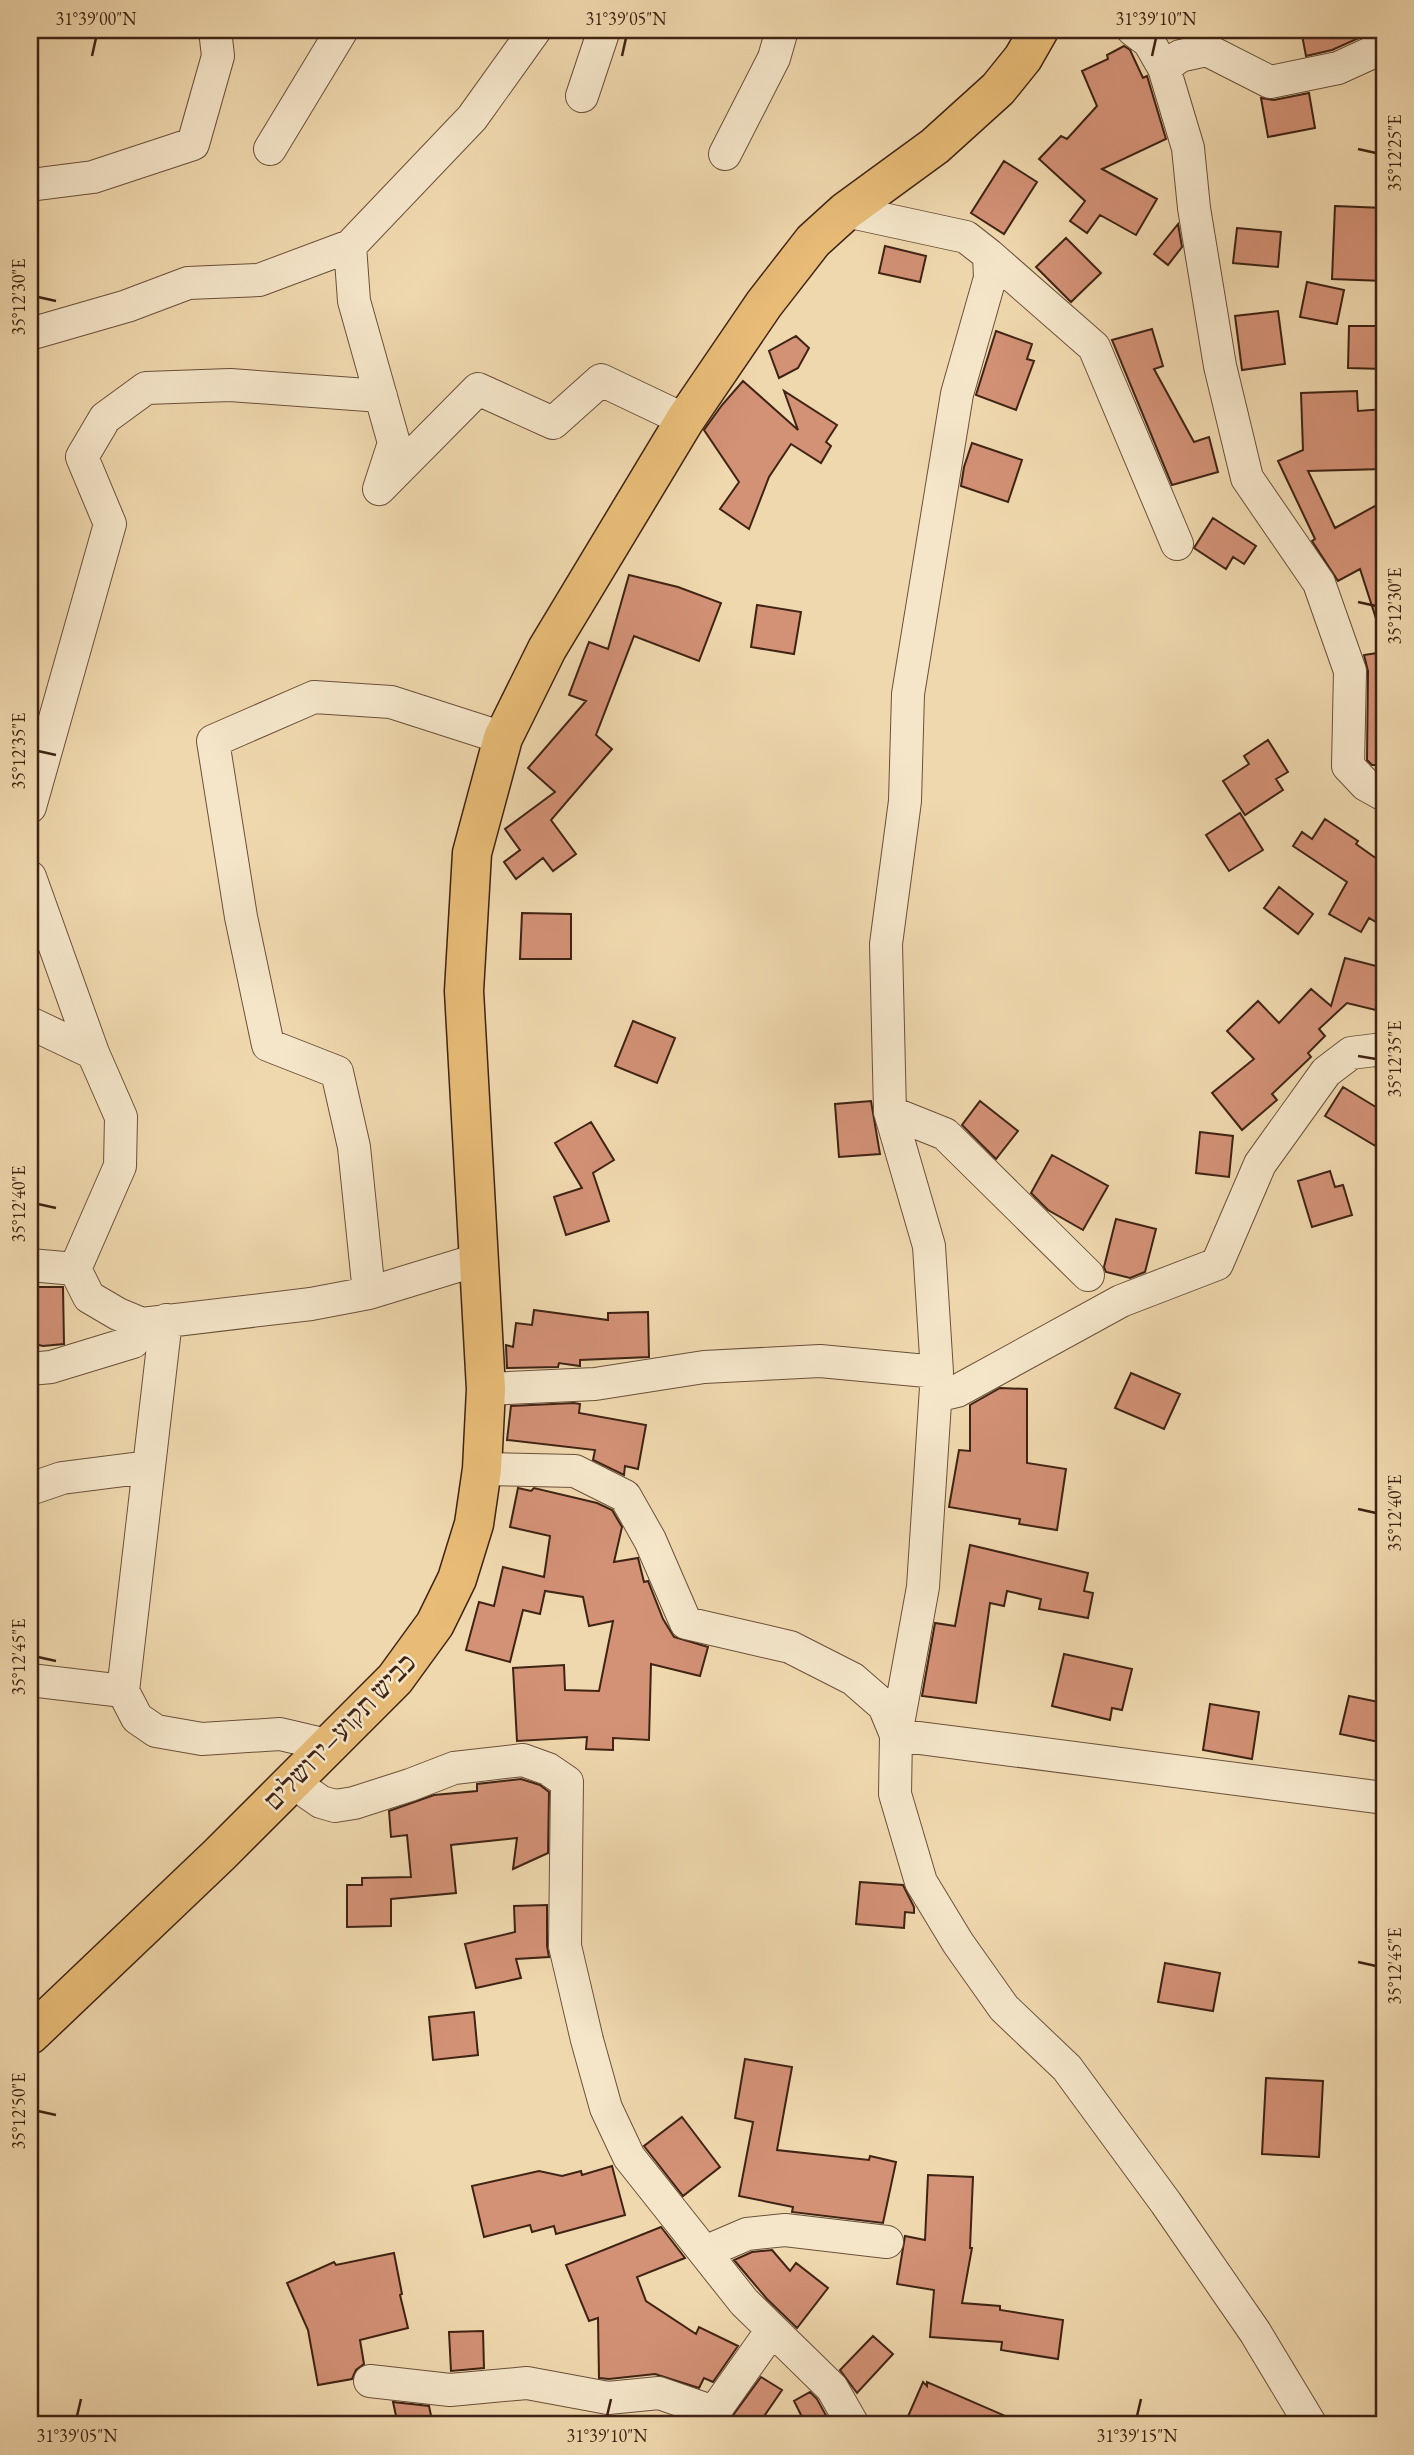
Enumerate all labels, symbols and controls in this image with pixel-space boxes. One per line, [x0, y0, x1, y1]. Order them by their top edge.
text: 31°39'00"N [56, 7, 137, 30]
text: 31°39'05"N [586, 7, 667, 30]
text: 31°39'10"N [1116, 7, 1197, 30]
text: 35°12'25"E [1383, 115, 1406, 191]
text: 35°12'30"E [7, 259, 30, 335]
text: 35°12'30"E [1383, 568, 1406, 644]
text: 35°12'35"E [7, 713, 30, 789]
text: 35°12'35"E [1383, 1021, 1406, 1097]
text: 35°12'40"E [7, 1166, 30, 1242]
text: 35°12'40"E [1383, 1475, 1406, 1551]
text: 35°12'45"E [7, 1619, 30, 1695]
street label: כביש תקוע–ירושלים [255, 1645, 423, 1817]
text: 35°12'45"E [1383, 1928, 1406, 2004]
text: 35°12'50"E [7, 2073, 30, 2149]
text: 31°39'05"N [37, 2424, 118, 2447]
text: 31°39'10"N [567, 2424, 648, 2447]
text: 31°39'15"N [1097, 2424, 1178, 2447]

